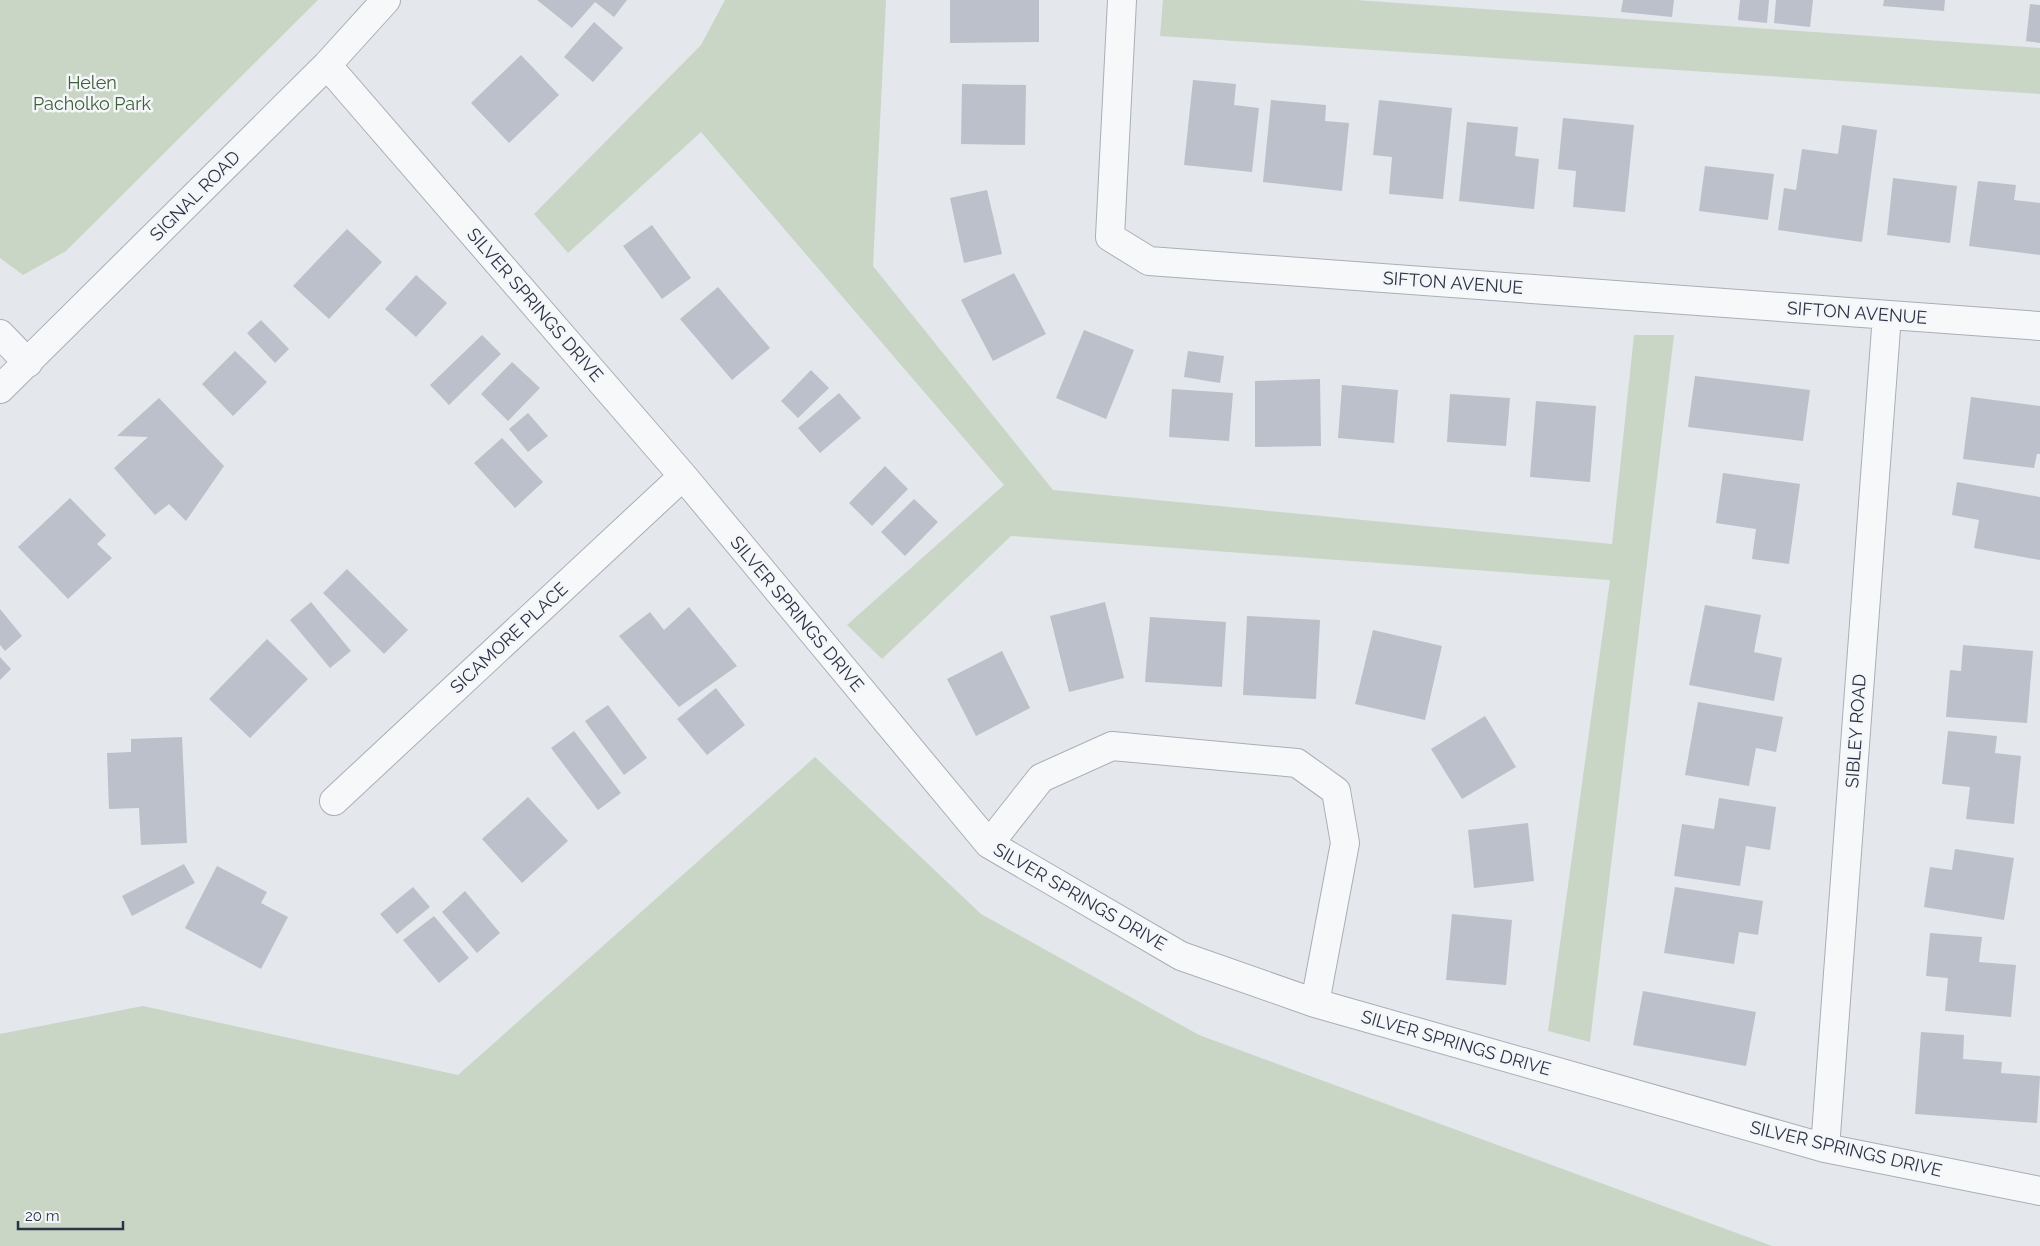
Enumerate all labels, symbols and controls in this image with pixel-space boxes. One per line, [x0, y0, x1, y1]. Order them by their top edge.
park label: Helen Pacholko Park [33, 72, 151, 114]
street label: SIGNAL ROAD [145, 146, 244, 245]
street label: SILVER SPRINGS DRIVE [463, 224, 608, 386]
street label: SIFTON AVENUE [1382, 267, 1524, 298]
street label: SIFTON AVENUE [1786, 297, 1928, 328]
street label: SILVER SPRINGS DRIVE [726, 532, 869, 696]
street label: SICAMORE PLACE [446, 578, 572, 698]
street label: SIBLEY ROAD [1841, 673, 1870, 789]
street label: SILVER SPRINGS DRIVE [990, 838, 1171, 955]
street label: SILVER SPRINGS DRIVE [1359, 1005, 1553, 1080]
street label: SILVER SPRINGS DRIVE [1748, 1116, 1944, 1181]
scale bar [18, 1198, 122, 1230]
text: 20 m [25, 1207, 60, 1225]

